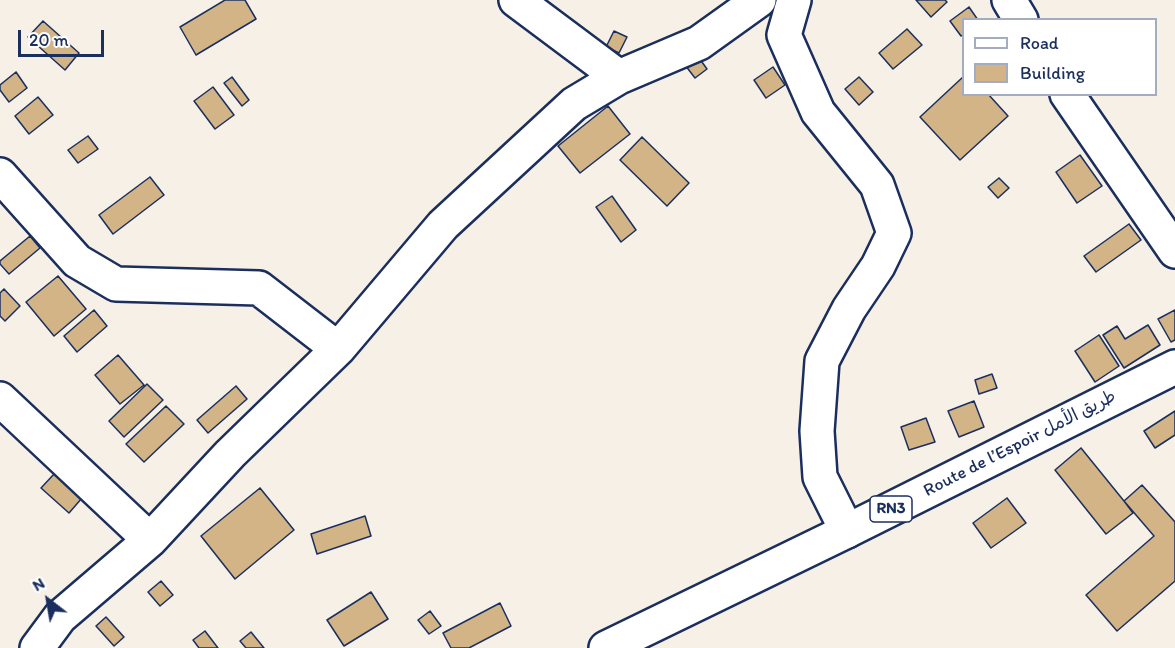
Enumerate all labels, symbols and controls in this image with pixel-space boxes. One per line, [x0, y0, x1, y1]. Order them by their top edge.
scale bar [21, 18, 106, 56]
legend [962, 18, 1157, 96]
text: 20 m [29, 29, 69, 51]
text: Road [1020, 32, 1059, 54]
text: Building [1020, 62, 1085, 84]
street label: Route de l’Espoir طريق الأمل [920, 386, 1120, 502]
road number: RN3 [870, 496, 912, 522]
north arrow [18, 570, 78, 630]
text: N [29, 573, 48, 595]

